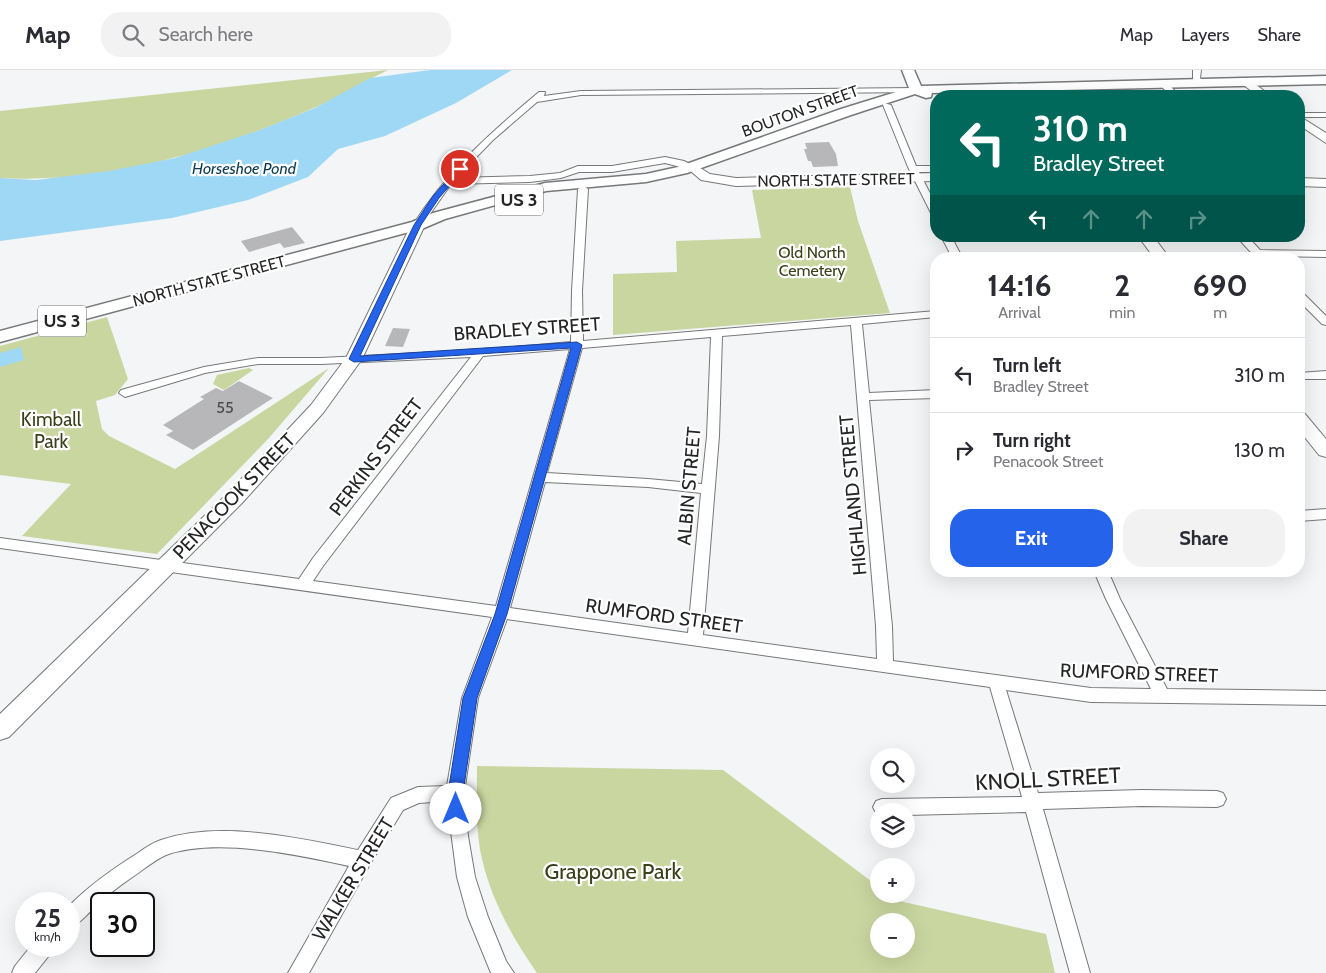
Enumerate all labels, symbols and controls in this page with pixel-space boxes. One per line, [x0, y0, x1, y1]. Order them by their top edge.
search box [101, 12, 451, 57]
text: Map [25, 20, 71, 49]
icon: search [119, 21, 147, 49]
text: Search here [159, 23, 253, 46]
text: Map [1120, 24, 1153, 46]
text: Layers [1181, 24, 1230, 46]
text: Share [1258, 24, 1301, 46]
street label: BOUTON STREET [739, 81, 861, 141]
text: 310 m [1033, 107, 1128, 150]
icon: left [950, 110, 1015, 175]
pin [439, 148, 481, 190]
text: Bradley Street [1033, 150, 1164, 177]
icon: arrive [446, 155, 474, 183]
water label: Horseshoe Pond [192, 159, 297, 178]
street label: NORTH STATE STREET [757, 169, 915, 191]
road number: US 3 [495, 184, 543, 216]
icon: left [1024, 205, 1052, 233]
icon: ahead [1077, 205, 1105, 233]
icon: ahead [1130, 205, 1158, 233]
icon: right [1183, 205, 1211, 233]
park label: Old North Cemetery [778, 243, 846, 280]
street label: NORTH STATE STREET [131, 251, 288, 311]
text: 14:16 [987, 267, 1052, 304]
text: 2 [1114, 267, 1130, 304]
text: 690 [1193, 267, 1248, 304]
text: Arrival [998, 303, 1041, 322]
text: min [1109, 303, 1135, 322]
text: m [1213, 303, 1227, 322]
road number: US 3 [38, 306, 86, 336]
street label: BRADLEY STREET [453, 312, 601, 346]
text: Turn left [993, 354, 1061, 377]
icon: left [950, 361, 978, 389]
text: 310 m [1234, 364, 1285, 387]
text: Bradley Street [993, 377, 1089, 396]
street label: PERKINS STREET [324, 394, 428, 520]
house number: 55 [216, 398, 234, 417]
park label: Kimball Park [21, 408, 82, 453]
street label: HIGHLAND STREET [835, 414, 871, 576]
street label: ALBIN STREET [672, 426, 706, 546]
street label: PENACOOK STREET [168, 428, 300, 564]
text: Turn right [993, 429, 1071, 452]
icon: right [950, 436, 978, 464]
text: 130 m [1234, 439, 1285, 462]
text: Penacook Street [993, 452, 1103, 471]
button: Exit [950, 509, 1113, 567]
button: Share [1123, 509, 1285, 567]
street label: RUMFORD STREET [584, 594, 744, 638]
street label: RUMFORD STREET [1060, 659, 1218, 687]
map controls [870, 748, 915, 958]
button: search [870, 748, 915, 793]
street label: KNOLL STREET [974, 762, 1122, 796]
position arrow [429, 782, 481, 834]
button: layers [870, 803, 915, 848]
street label: WALKER STREET [307, 813, 399, 945]
park label: Grappone Park [545, 858, 682, 885]
button: + [870, 858, 915, 903]
speed limit sign: 30 [90, 892, 155, 957]
text: 25 [34, 903, 61, 933]
button: − [870, 913, 915, 958]
text: km/h [34, 929, 61, 944]

